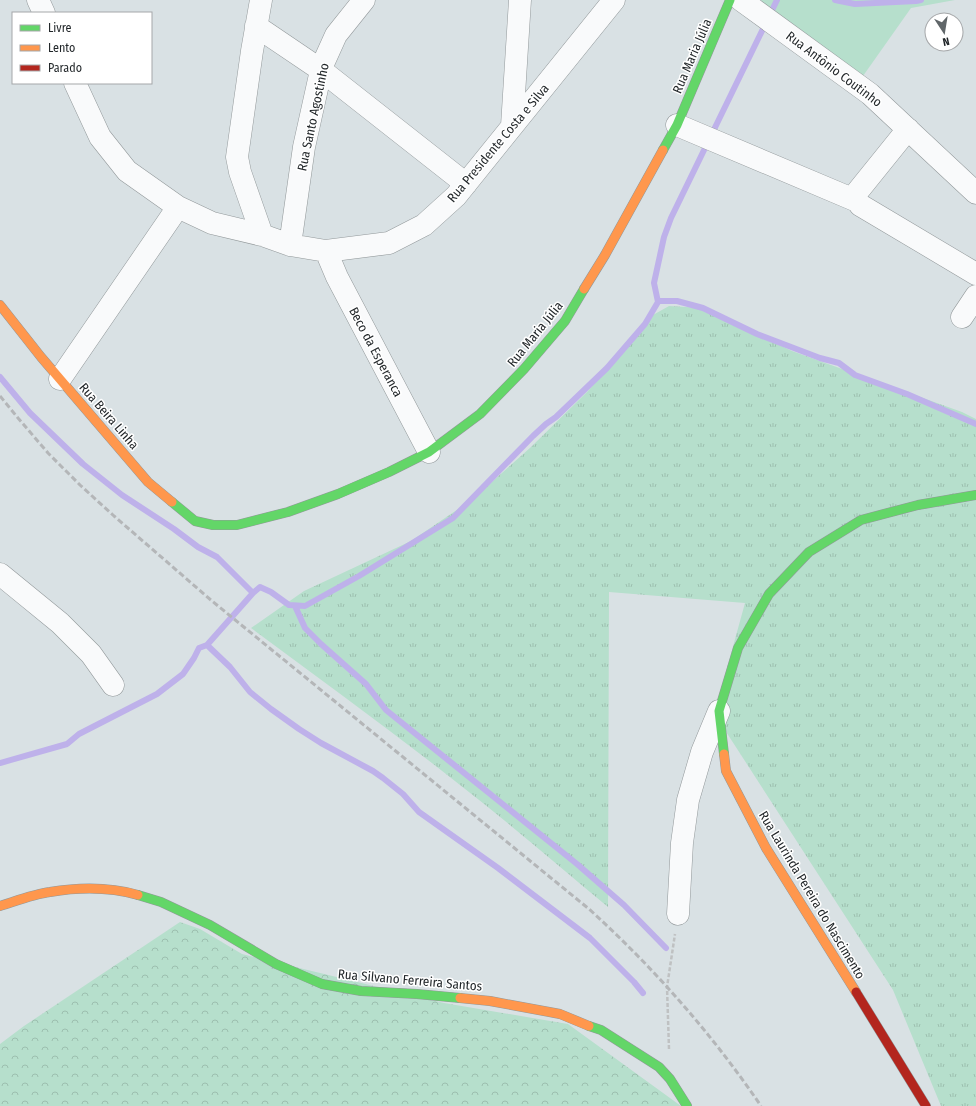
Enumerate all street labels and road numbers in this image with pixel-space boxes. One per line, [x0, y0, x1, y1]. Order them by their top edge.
street label: Rua Maria Júlia [670, 16, 714, 96]
street label: Rua Antônio Coutinho [783, 28, 885, 110]
street label: Rua Santo Agostinho [294, 61, 332, 172]
street label: Rua Presidente Costa e Silva [444, 81, 552, 205]
street label: Rua Maria Júlia [504, 298, 566, 370]
street label: Beco da Esperanca [346, 305, 406, 399]
street label: Rua Beira Linha [76, 380, 142, 452]
street label: Rua Laurinda Pereira do Nascimento [756, 808, 868, 982]
street label: Rua Silvano Ferreira Santos [337, 966, 483, 994]

